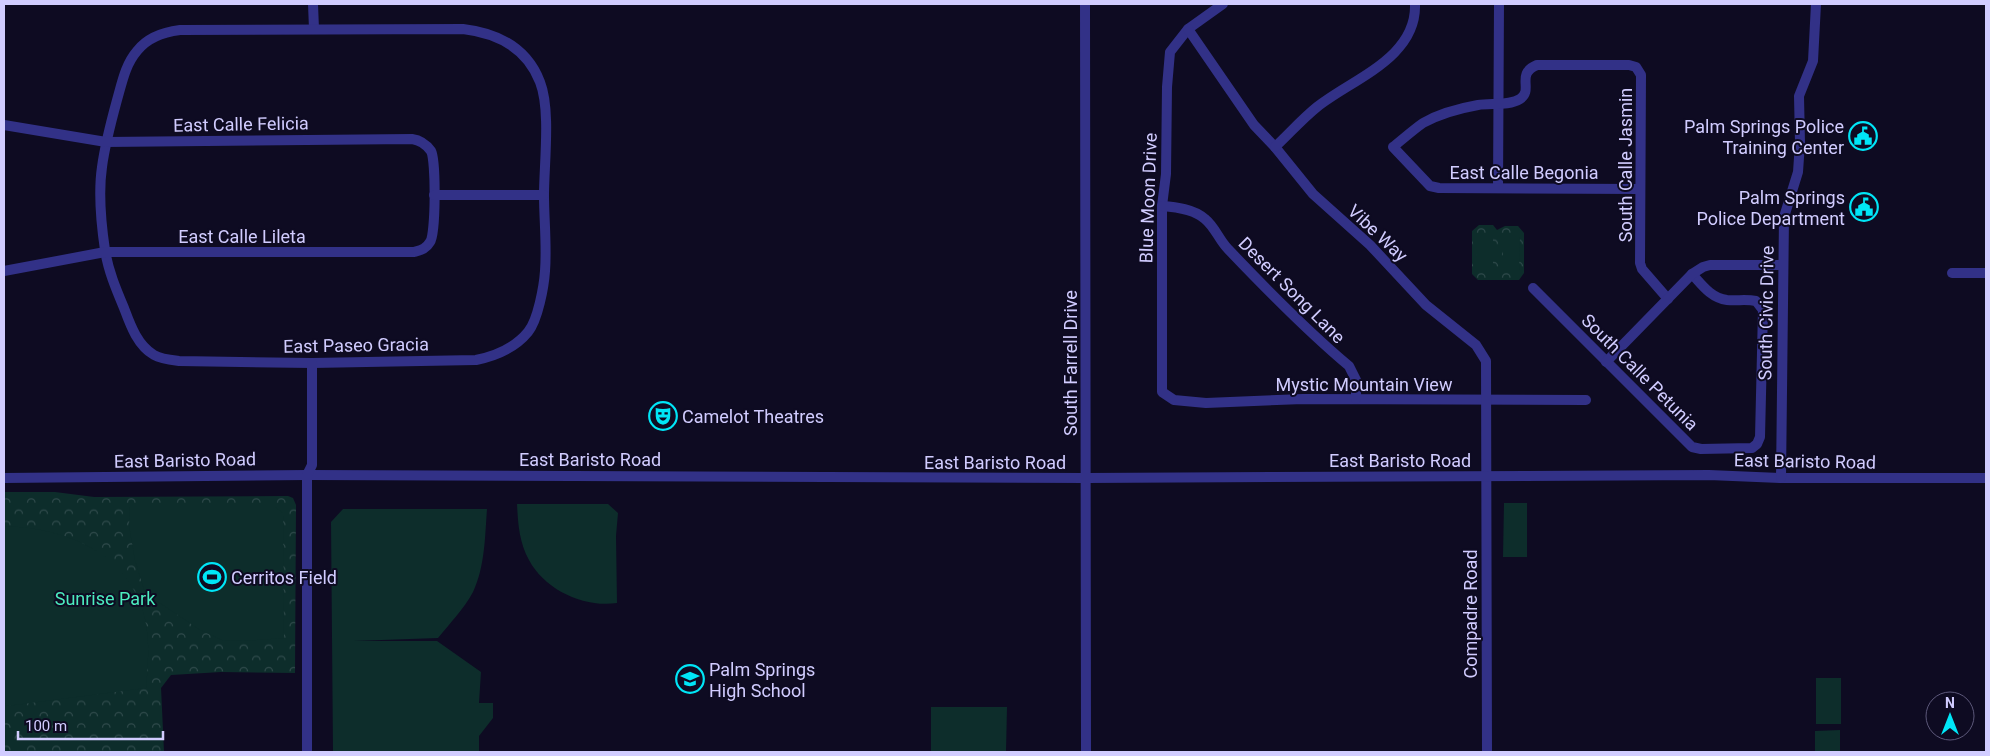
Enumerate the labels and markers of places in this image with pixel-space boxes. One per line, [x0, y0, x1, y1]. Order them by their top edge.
place label: Palm Springs Police Training Center [1684, 116, 1844, 158]
public building icon: Palm Springs Police Training Center [1848, 121, 1878, 151]
place label: Palm Springs Police Department [1696, 187, 1845, 229]
public building icon: Palm Springs Police Department [1849, 192, 1879, 222]
theatre icon: Camelot Theatres [648, 401, 678, 431]
place label: Camelot Theatres [682, 406, 824, 427]
sports icon: Cerritos Field [197, 562, 227, 592]
place label: Cerritos Field [231, 567, 337, 588]
place label: Palm Springs High School [709, 659, 815, 701]
school or university icon: Palm Springs High School [675, 664, 705, 694]

